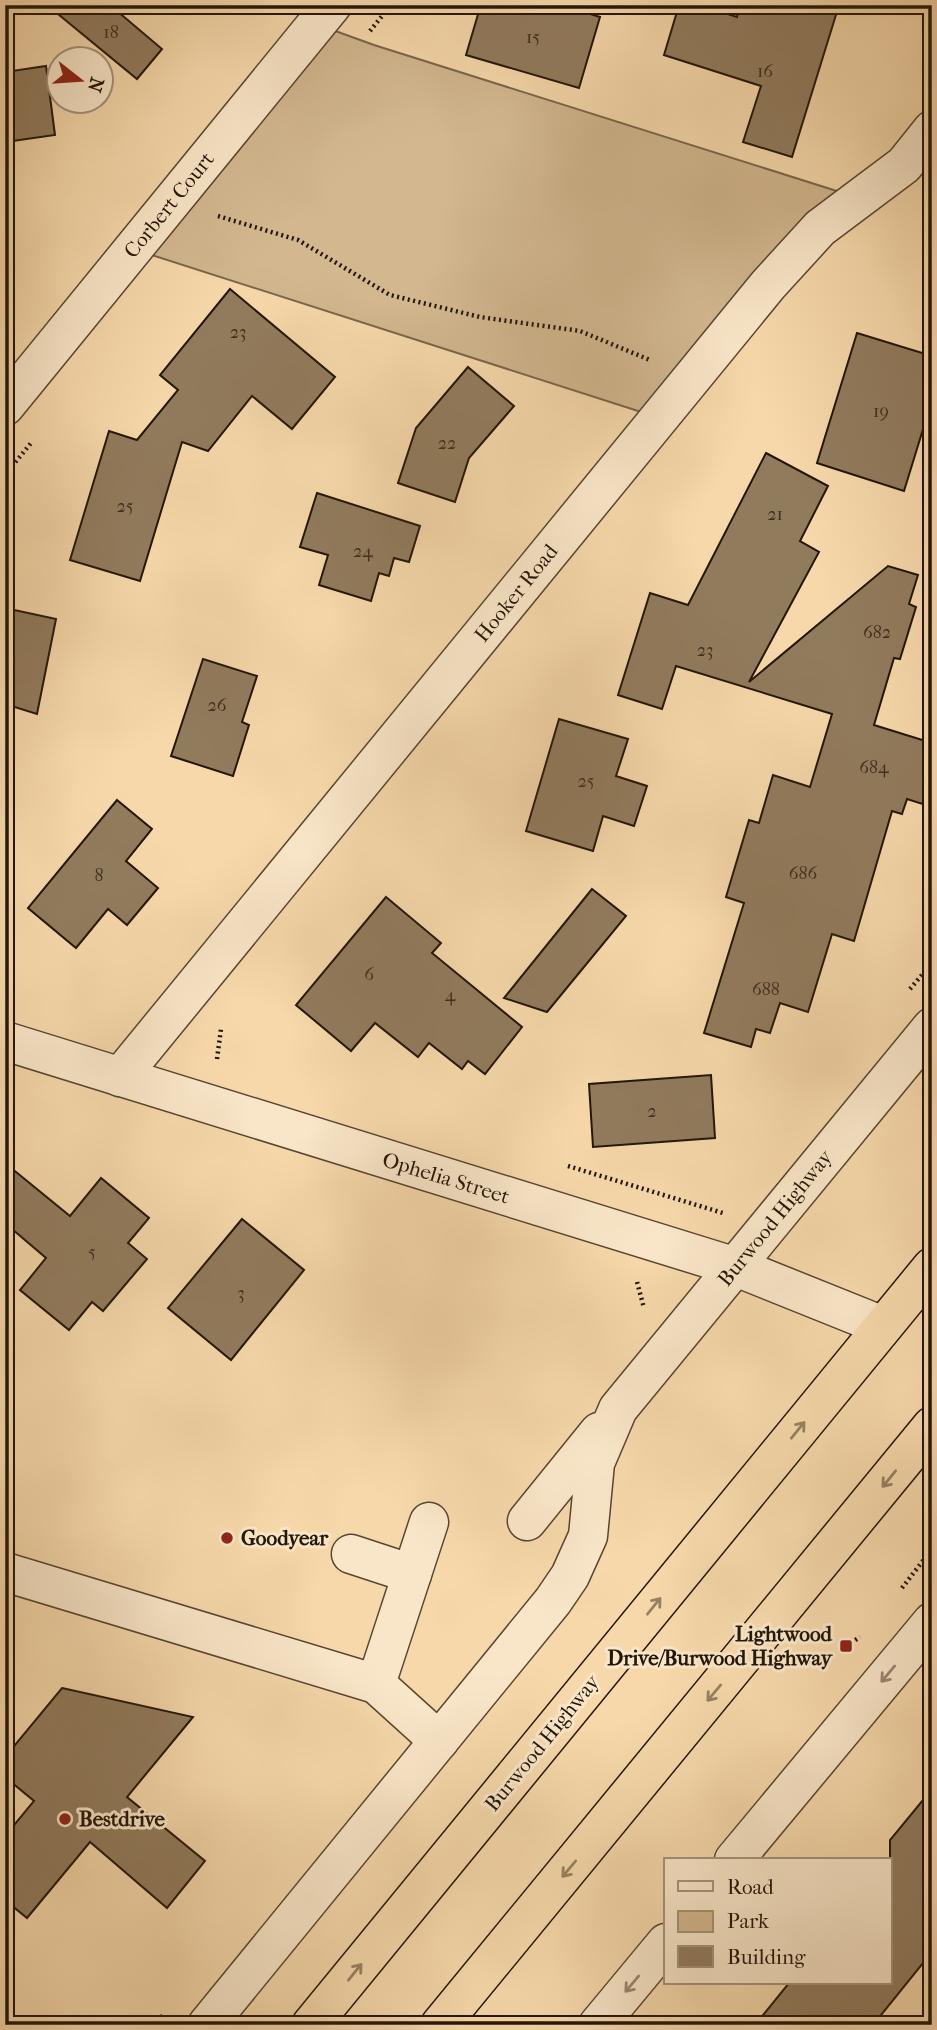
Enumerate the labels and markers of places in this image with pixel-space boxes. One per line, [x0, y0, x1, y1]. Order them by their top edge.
place label: Goodyear [241, 1526, 329, 1550]
marker: Goodyear [219, 1530, 235, 1546]
place label: Lightwood Drive/Burwood Highway [607, 1622, 834, 1670]
marker: Lightwood Drive/Burwood Highway [838, 1638, 854, 1654]
place label: Bestdrive [79, 1807, 166, 1831]
marker: Bestdrive [57, 1811, 73, 1827]

